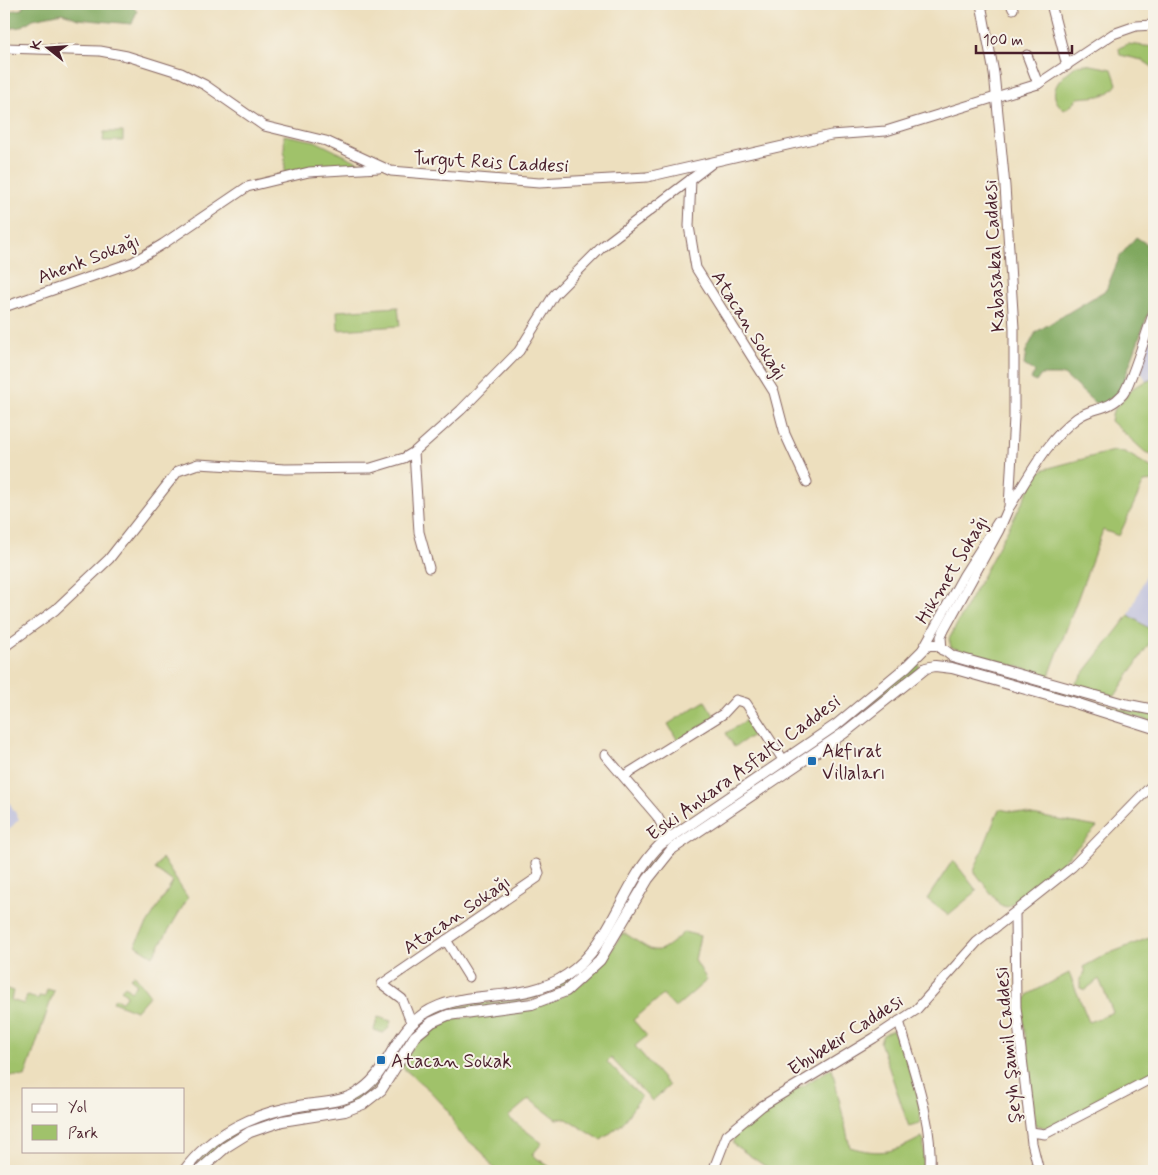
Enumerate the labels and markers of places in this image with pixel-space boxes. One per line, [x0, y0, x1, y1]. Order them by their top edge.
place label: Akfırat Villaları [822, 739, 886, 786]
marker: Akfırat Villaları [806, 755, 818, 767]
place label: Atacan Sokak [391, 1049, 512, 1074]
marker: Atacan Sokak [375, 1054, 387, 1066]

